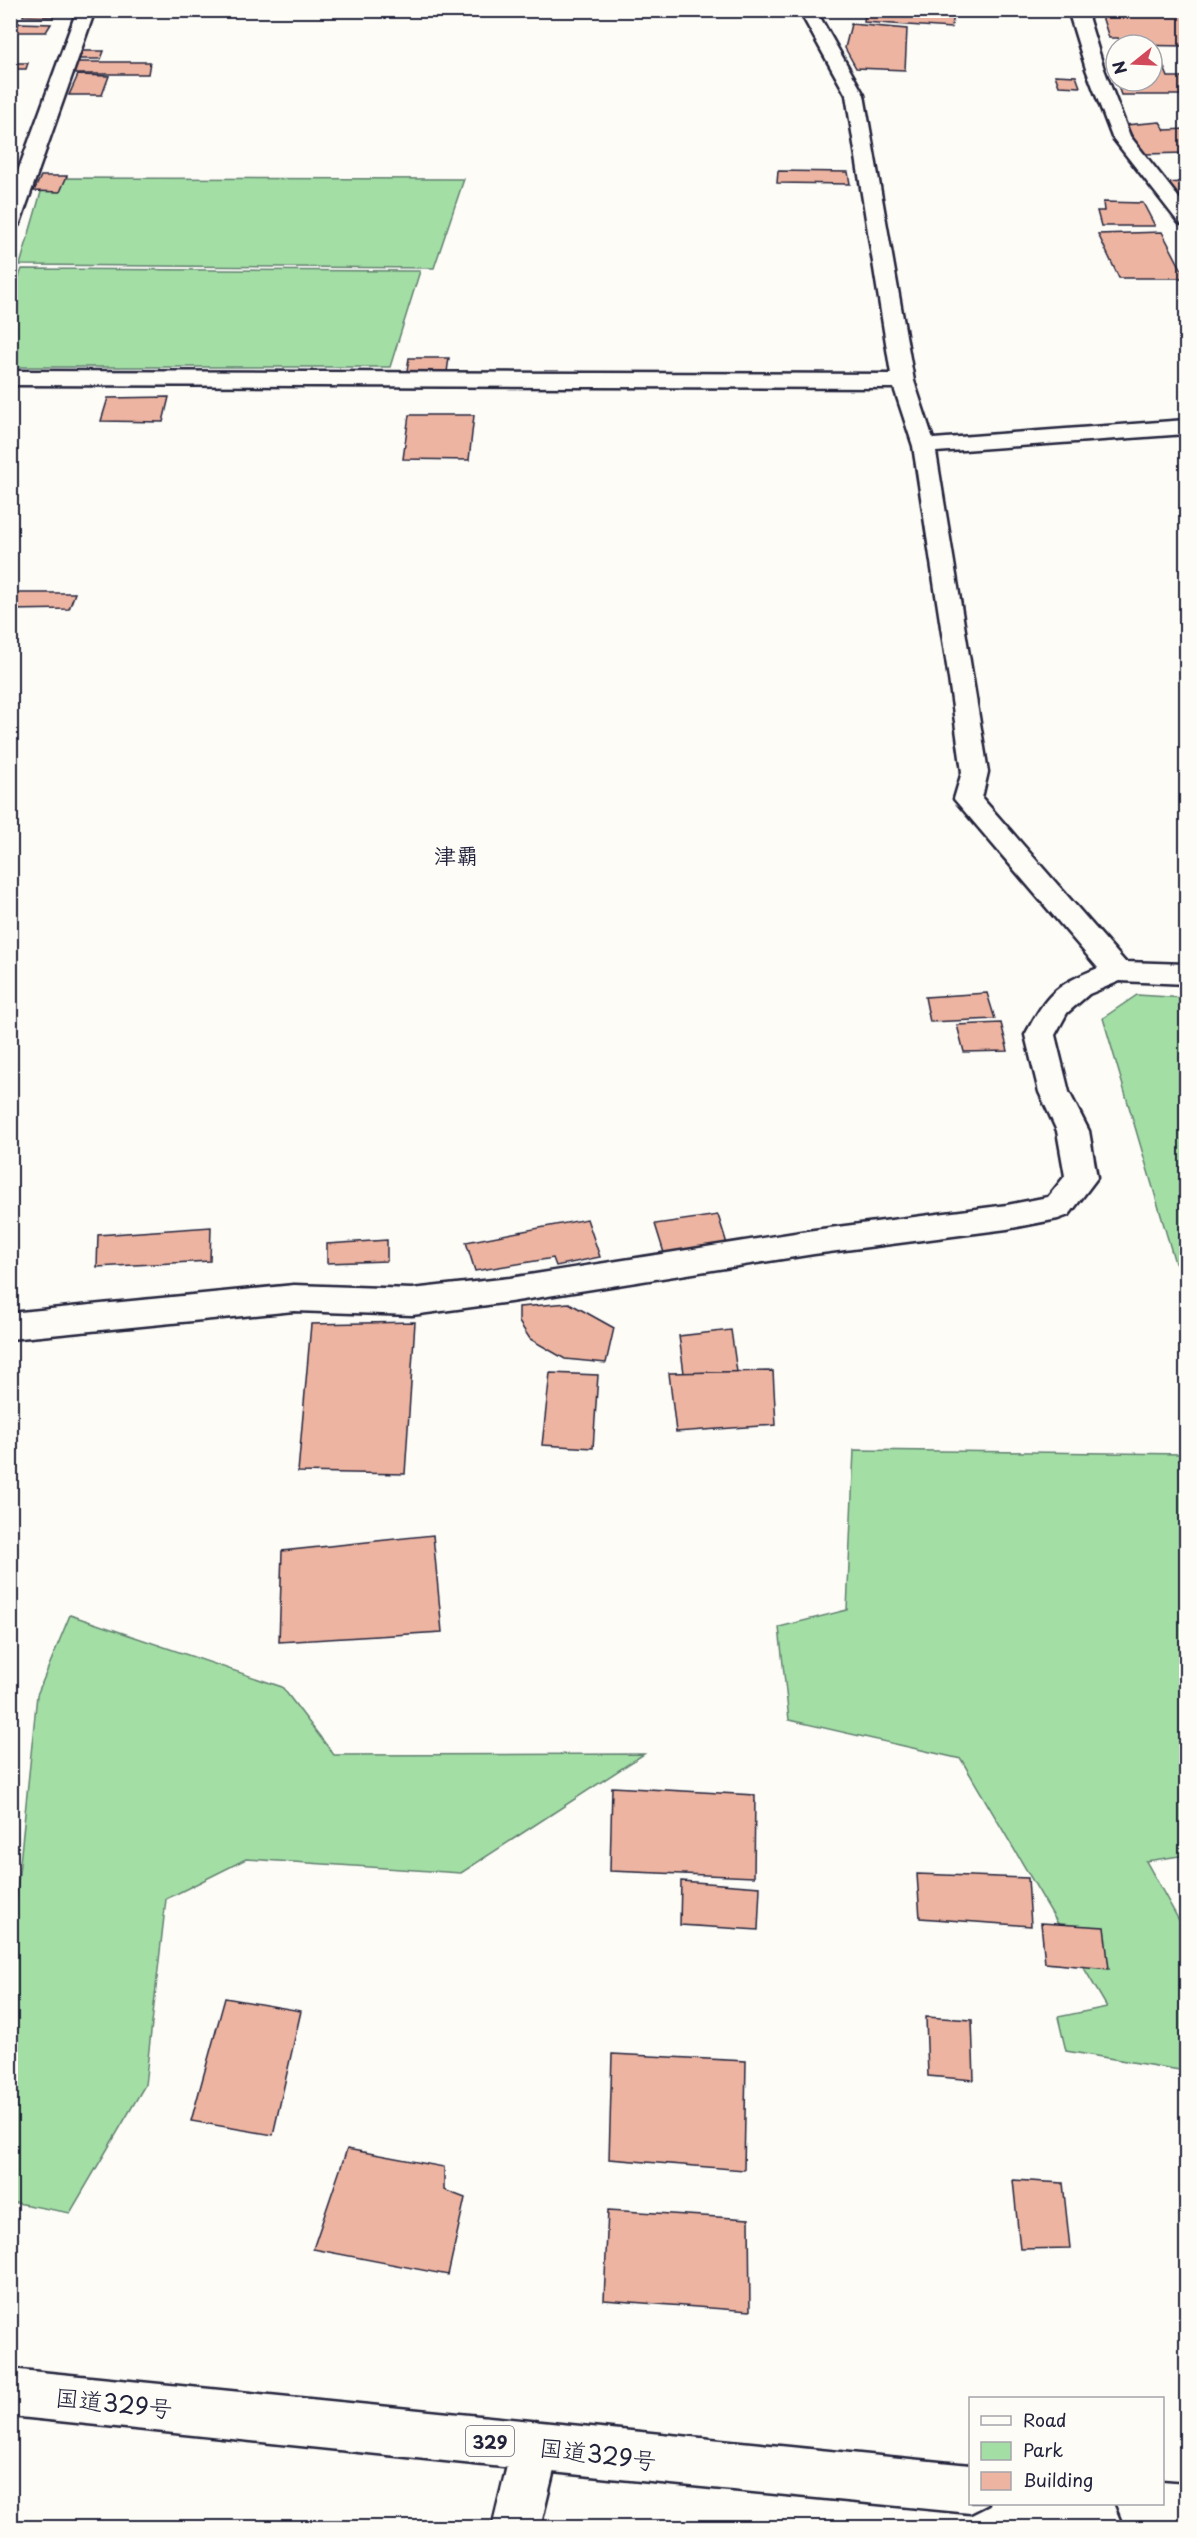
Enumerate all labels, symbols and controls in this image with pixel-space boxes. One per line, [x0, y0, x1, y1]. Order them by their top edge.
north arrow [1104, 33, 1164, 93]
text: N [1105, 58, 1132, 78]
district label: 津覇 [434, 838, 478, 871]
street label: 国道329号 [54, 2378, 174, 2426]
legend [969, 2397, 1164, 2505]
text: Road [1023, 2406, 1067, 2433]
road number: 329 [466, 2426, 514, 2456]
street label: 国道329号 [537, 2428, 659, 2478]
text: Park [1023, 2436, 1063, 2463]
text: Building [1023, 2466, 1093, 2493]

